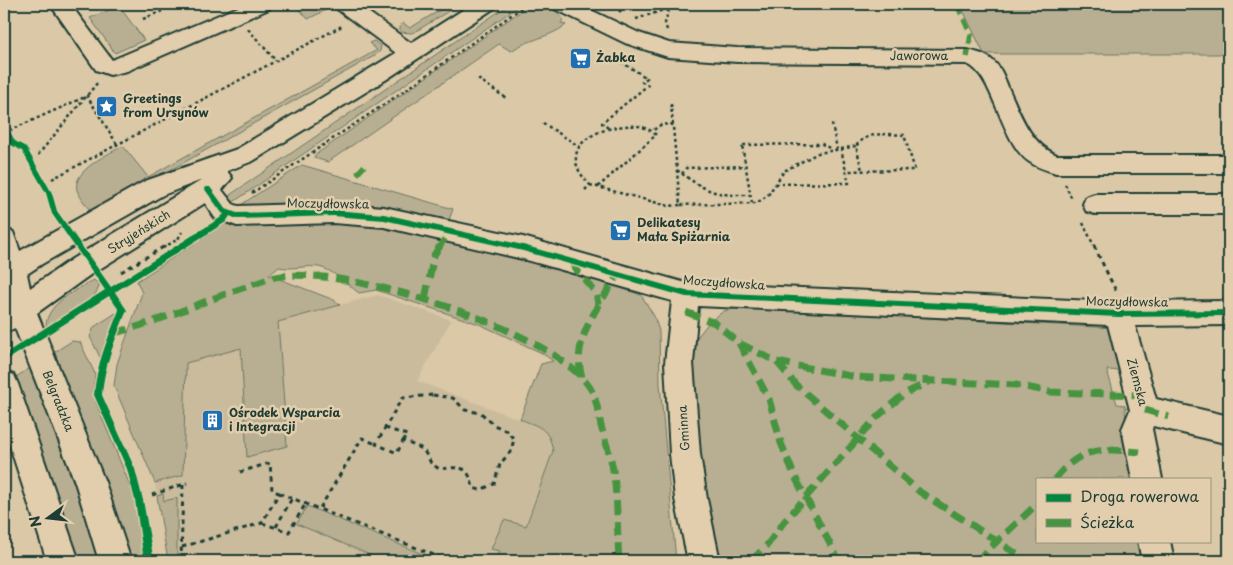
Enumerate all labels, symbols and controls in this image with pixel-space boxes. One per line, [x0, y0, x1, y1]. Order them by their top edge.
supermarket icon: Żabka [568, 46, 592, 70]
street label: Jaworowa [890, 46, 948, 64]
place label: Żabka [596, 48, 636, 66]
place label: Greetings from Ursynów [123, 89, 209, 121]
place icon: Greetings from Ursynów [95, 94, 119, 118]
street label: Moczydłowska [287, 193, 370, 213]
street label: Stryjeńskich [104, 205, 173, 258]
place label: Delikatesy Mała Spiżarnia [637, 213, 731, 245]
supermarket icon: Delikatesy Mała Spiżarnia [609, 218, 633, 242]
street label: Moczydłowska [682, 270, 766, 294]
street label: Moczydłowska [1086, 291, 1169, 311]
street label: Ziemska [1123, 356, 1153, 408]
street label: Belgradzka [39, 367, 80, 434]
place label: Ośrodek Wsparcia i Integracji [229, 403, 342, 435]
street label: Gminna [672, 404, 694, 451]
building icon: Ośrodek Wsparcia i Integracji [201, 408, 225, 432]
legend [1036, 478, 1210, 542]
text: Droga rowerowa [1080, 484, 1199, 507]
north arrow [22, 492, 72, 542]
text: Ścieżka [1080, 510, 1135, 533]
text: N [23, 513, 47, 530]

